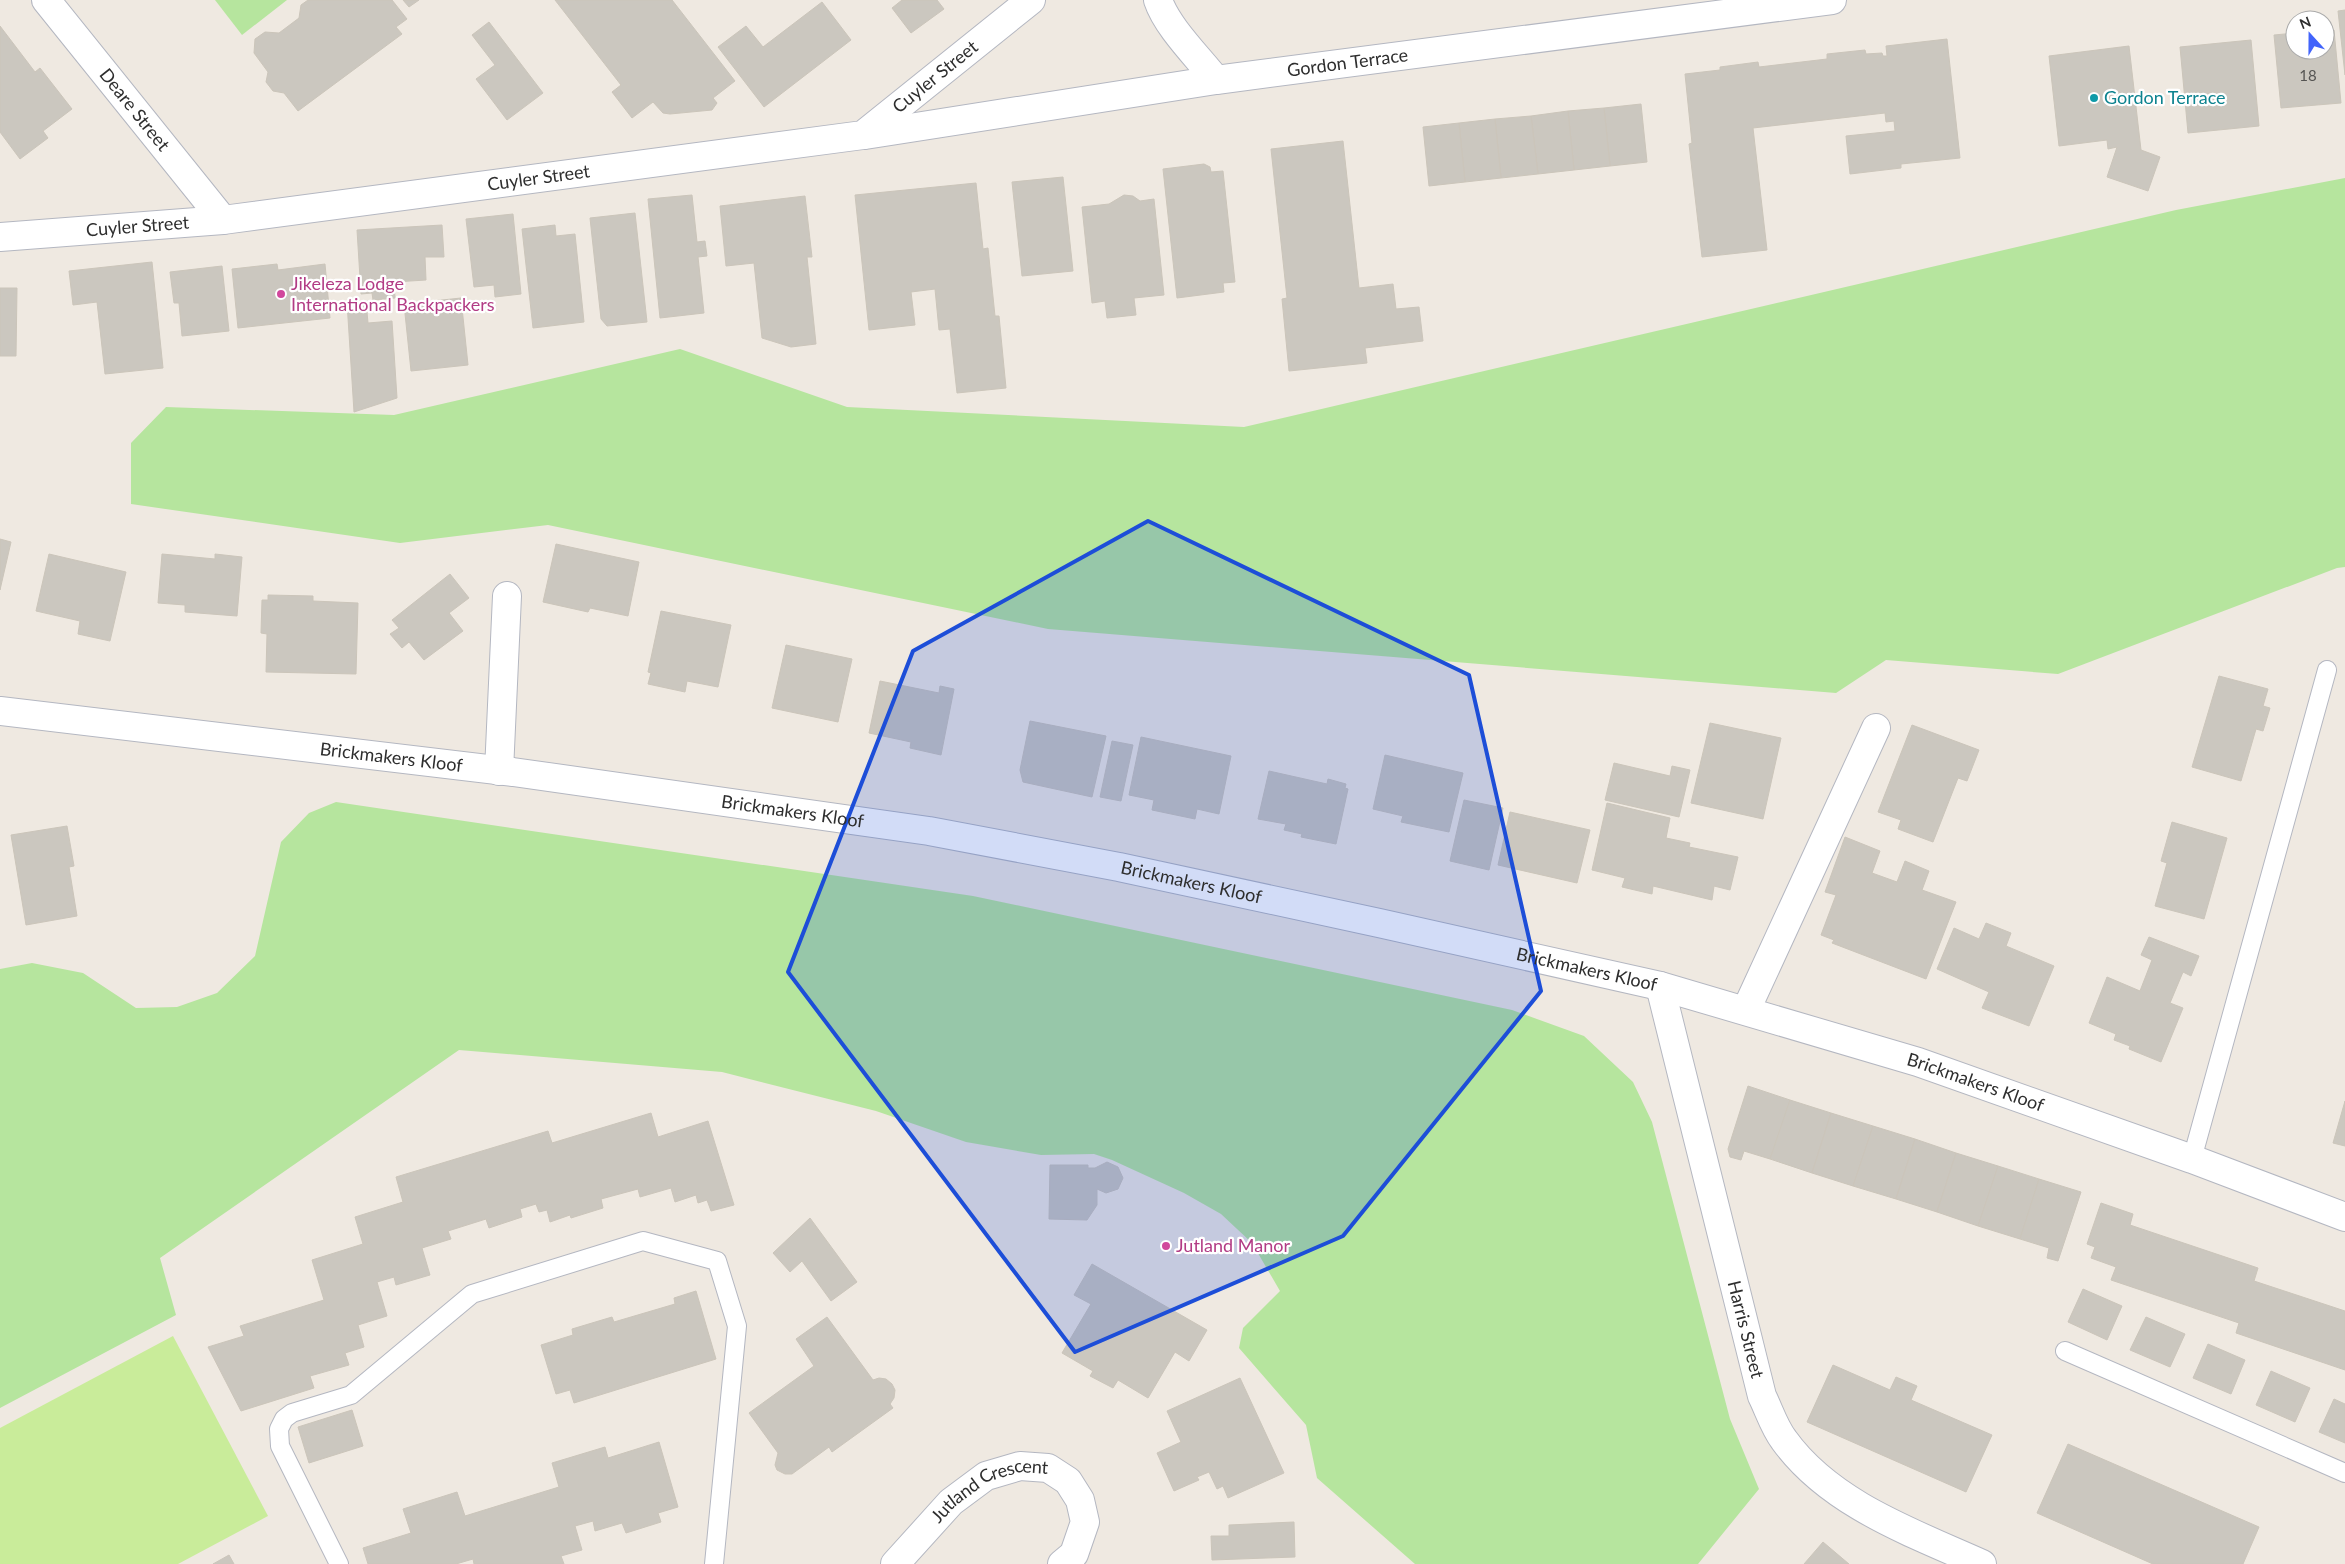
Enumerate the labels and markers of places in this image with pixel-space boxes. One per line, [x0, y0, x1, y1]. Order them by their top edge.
place label: Gordon Terrace [2104, 86, 2226, 108]
marker: Gordon Terrace [2088, 92, 2100, 104]
place label: Jikeleza Lodge International Backpackers [291, 272, 495, 315]
marker: Jikeleza Lodge International Backpackers [275, 288, 287, 300]
place label: Jutland Manor [1176, 1234, 1290, 1256]
marker: Jutland Manor [1160, 1240, 1172, 1252]

